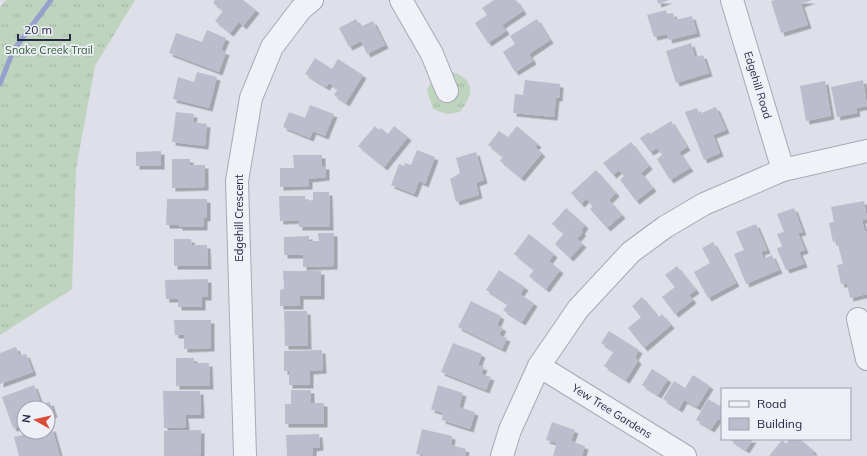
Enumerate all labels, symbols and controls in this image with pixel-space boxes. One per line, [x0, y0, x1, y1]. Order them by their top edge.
scale bar [18, 16, 70, 42]
text: 20 m [24, 22, 52, 37]
park label: Snake Creek Trail [5, 43, 93, 57]
street label: Edgehill Road [741, 50, 775, 120]
street label: Edgehill Crescent [232, 174, 246, 262]
street label: Yew Tree Gardens [569, 380, 655, 441]
legend [721, 388, 851, 440]
text: Road [757, 396, 786, 411]
north arrow [16, 400, 56, 440]
text: N [19, 414, 34, 424]
text: Building [757, 416, 802, 431]

